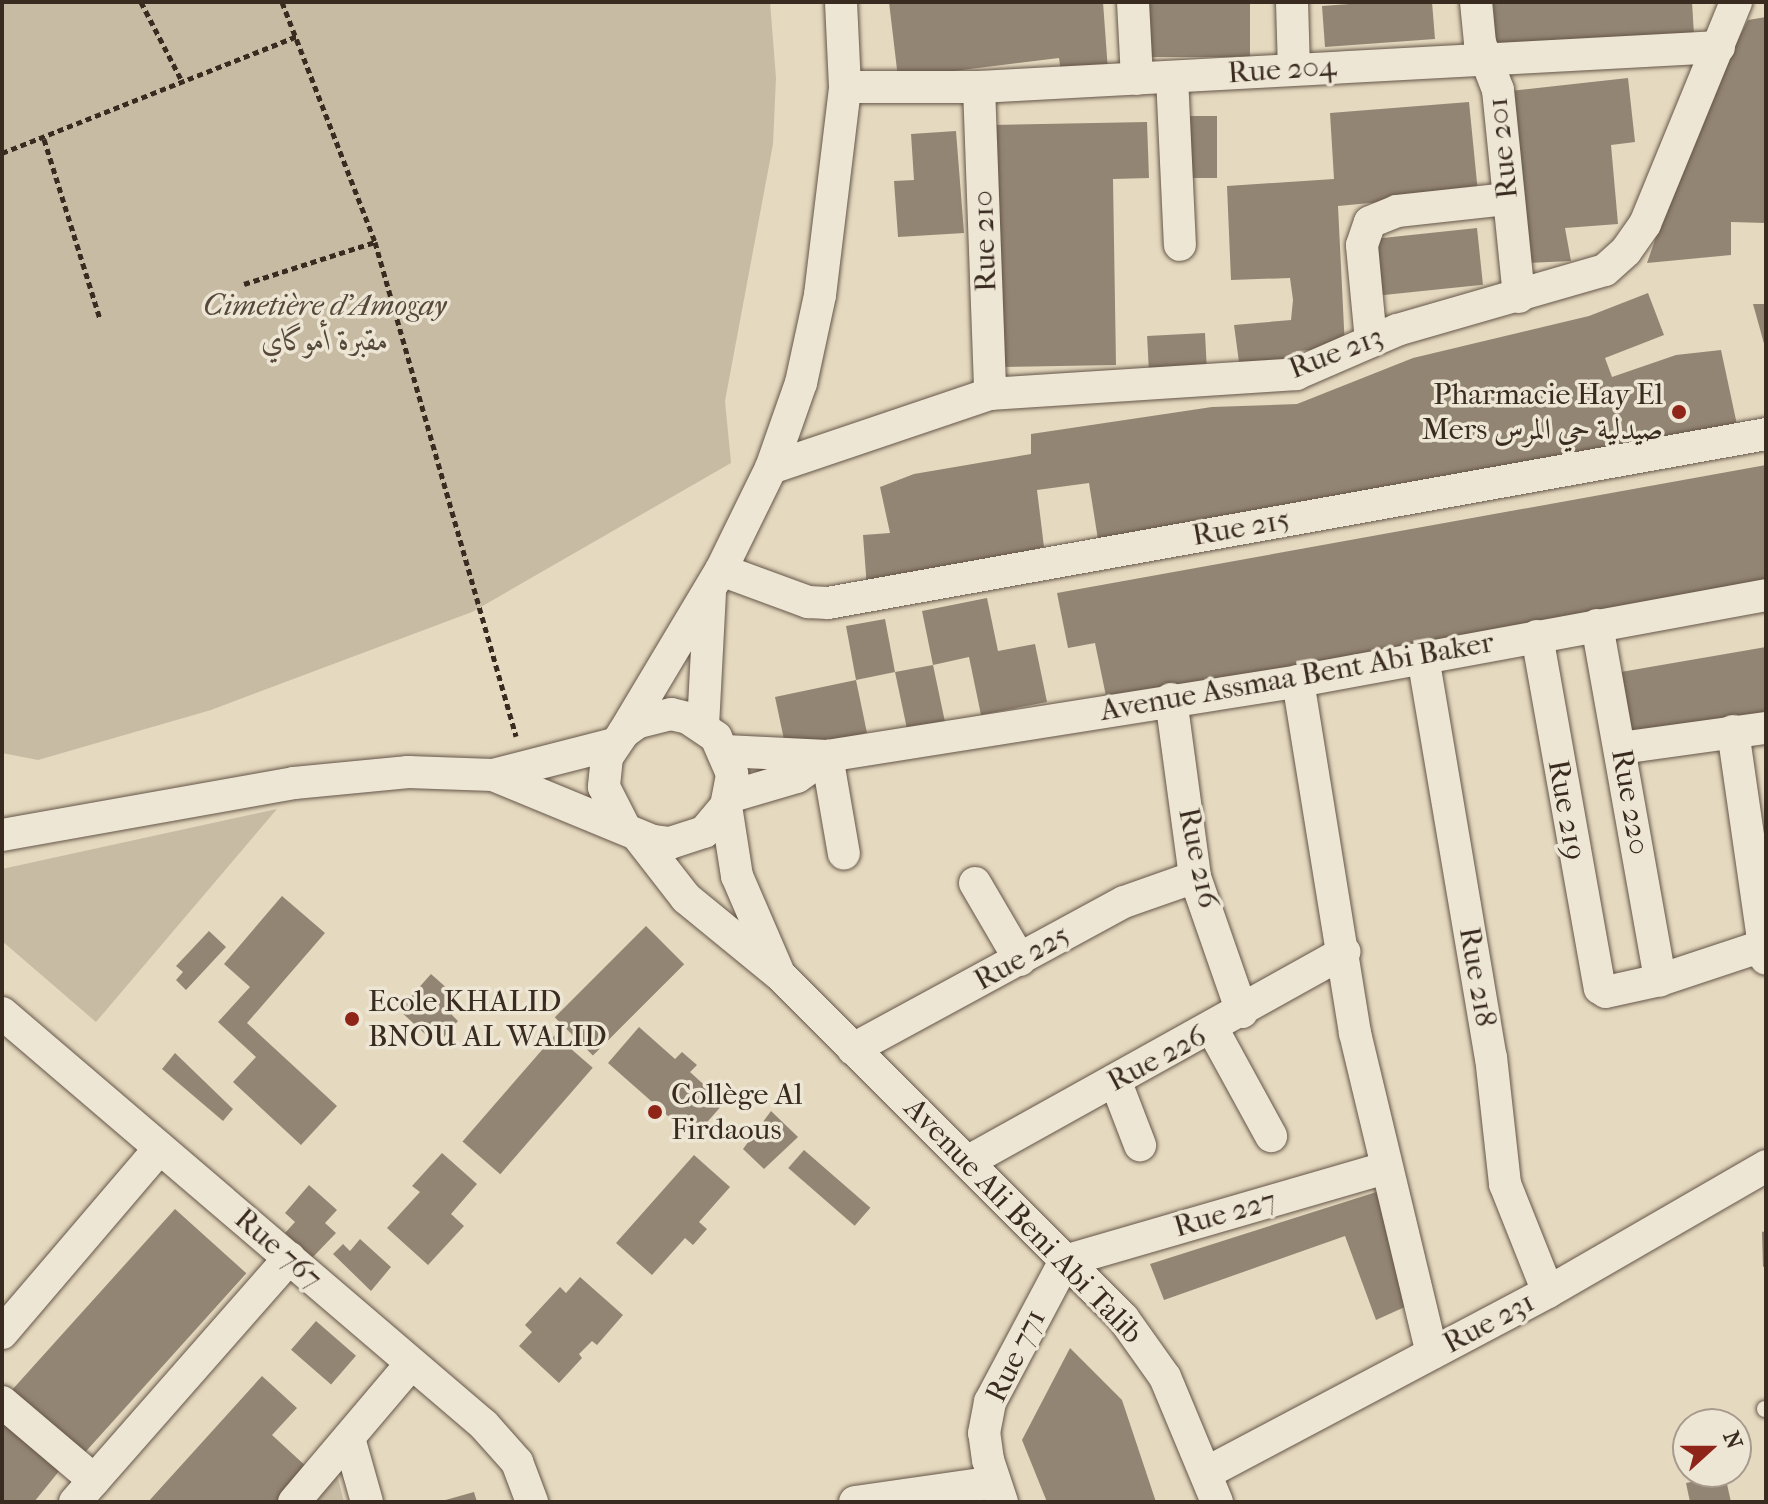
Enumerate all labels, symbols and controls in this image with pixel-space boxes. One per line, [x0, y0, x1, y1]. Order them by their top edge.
street label: Rue 204 [1226, 48, 1338, 92]
street label: Rue 201 [1480, 95, 1526, 201]
street label: Rue 210 [965, 189, 1005, 293]
park label: Cimetière d'Amogay مقبرة أموگاي [203, 288, 447, 358]
street label: Rue 213 [1284, 319, 1388, 387]
place label: Pharmacie Hay El Mers صيدلية حي المرس [1422, 377, 1663, 448]
marker: Pharmacie Hay El Mers صيدلية حي المرس [1670, 403, 1688, 421]
street label: Rue 215 [1189, 502, 1293, 554]
street label: Avenue Assmaa Bent Abi Baker [1097, 625, 1497, 729]
street label: Rue 220 [1603, 746, 1657, 858]
street label: Rue 219 [1539, 757, 1593, 863]
street label: Rue 216 [1170, 805, 1226, 911]
street label: Rue 225 [968, 917, 1076, 999]
street label: Rue 218 [1451, 924, 1503, 1030]
place label: Ecole KHALID BNOU AL WALID [368, 984, 607, 1054]
marker: Ecole KHALID BNOU AL WALID [343, 1010, 361, 1028]
street label: Rue 226 [1102, 1018, 1212, 1100]
place label: Collège Al Firdaous [671, 1077, 802, 1148]
street label: Avenue Ali Beni Abi Talib [896, 1091, 1150, 1351]
marker: Collège Al Firdaous [646, 1103, 664, 1121]
street label: Rue 227 [1170, 1182, 1280, 1246]
street label: Rue 767 [227, 1201, 329, 1297]
street label: Rue 231 [1437, 1284, 1541, 1362]
street label: Rue 771 [978, 1304, 1054, 1408]
north arrow [1672, 1408, 1752, 1488]
text: N [1717, 1428, 1748, 1453]

